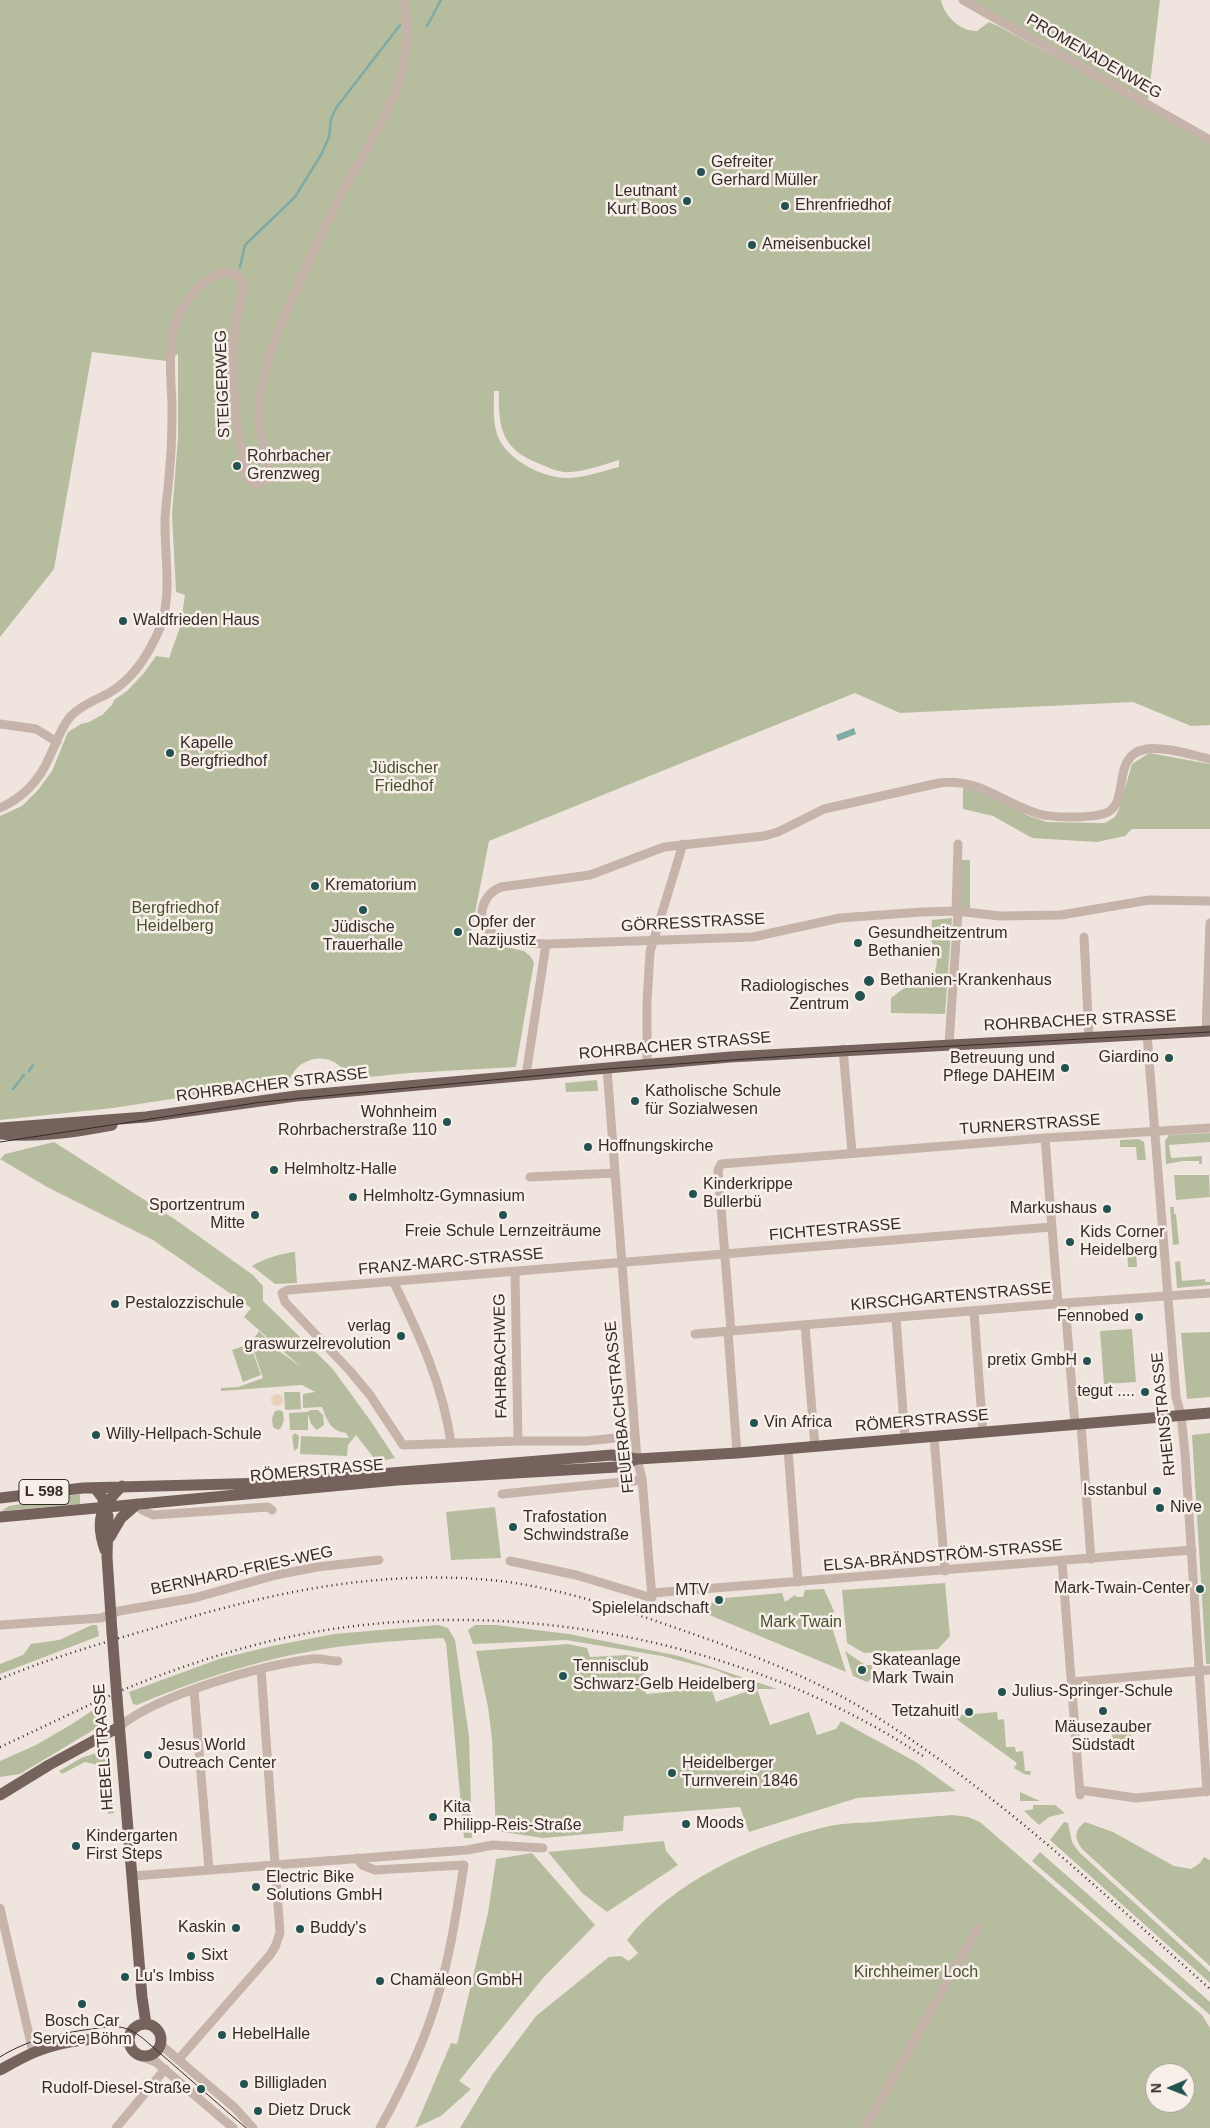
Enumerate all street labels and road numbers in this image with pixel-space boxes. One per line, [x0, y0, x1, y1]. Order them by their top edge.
street label: PROMENADENWEG [1023, 10, 1165, 104]
street label: STEIGERWEG [212, 330, 234, 438]
street label: GÖRRESSTRASSE [621, 910, 765, 936]
street label: ROHRBACHER STRASSE [983, 1006, 1177, 1036]
street label: ROHRBACHER STRASSE [578, 1028, 772, 1064]
street label: ROHRBACHER STRASSE [175, 1064, 369, 1106]
street label: TURNERSTRASSE [959, 1110, 1101, 1140]
street label: FICHTESTRASSE [768, 1215, 902, 1245]
street label: FRANZ-MARC-STRASSE [358, 1244, 544, 1280]
street label: KIRSCHGARTENSTRASSE [850, 1279, 1052, 1315]
street label: FAHRBACHWEG [490, 1293, 512, 1419]
street label: FEUERBACHSTRASSE [601, 1320, 639, 1494]
street label: RHEINSTRASSE [1148, 1351, 1180, 1477]
street label: RÖMERSTRASSE [854, 1406, 990, 1436]
street label: RÖMERSTRASSE [249, 1456, 385, 1486]
road number: L 598 [19, 1480, 69, 1504]
street label: ELSA-BRÄNDSTRÖM-STRASSE [823, 1536, 1063, 1576]
street label: BERNHARD-FRIES-WEG [149, 1542, 335, 1600]
street label: HEBELSTRASSE [90, 1683, 118, 1811]

